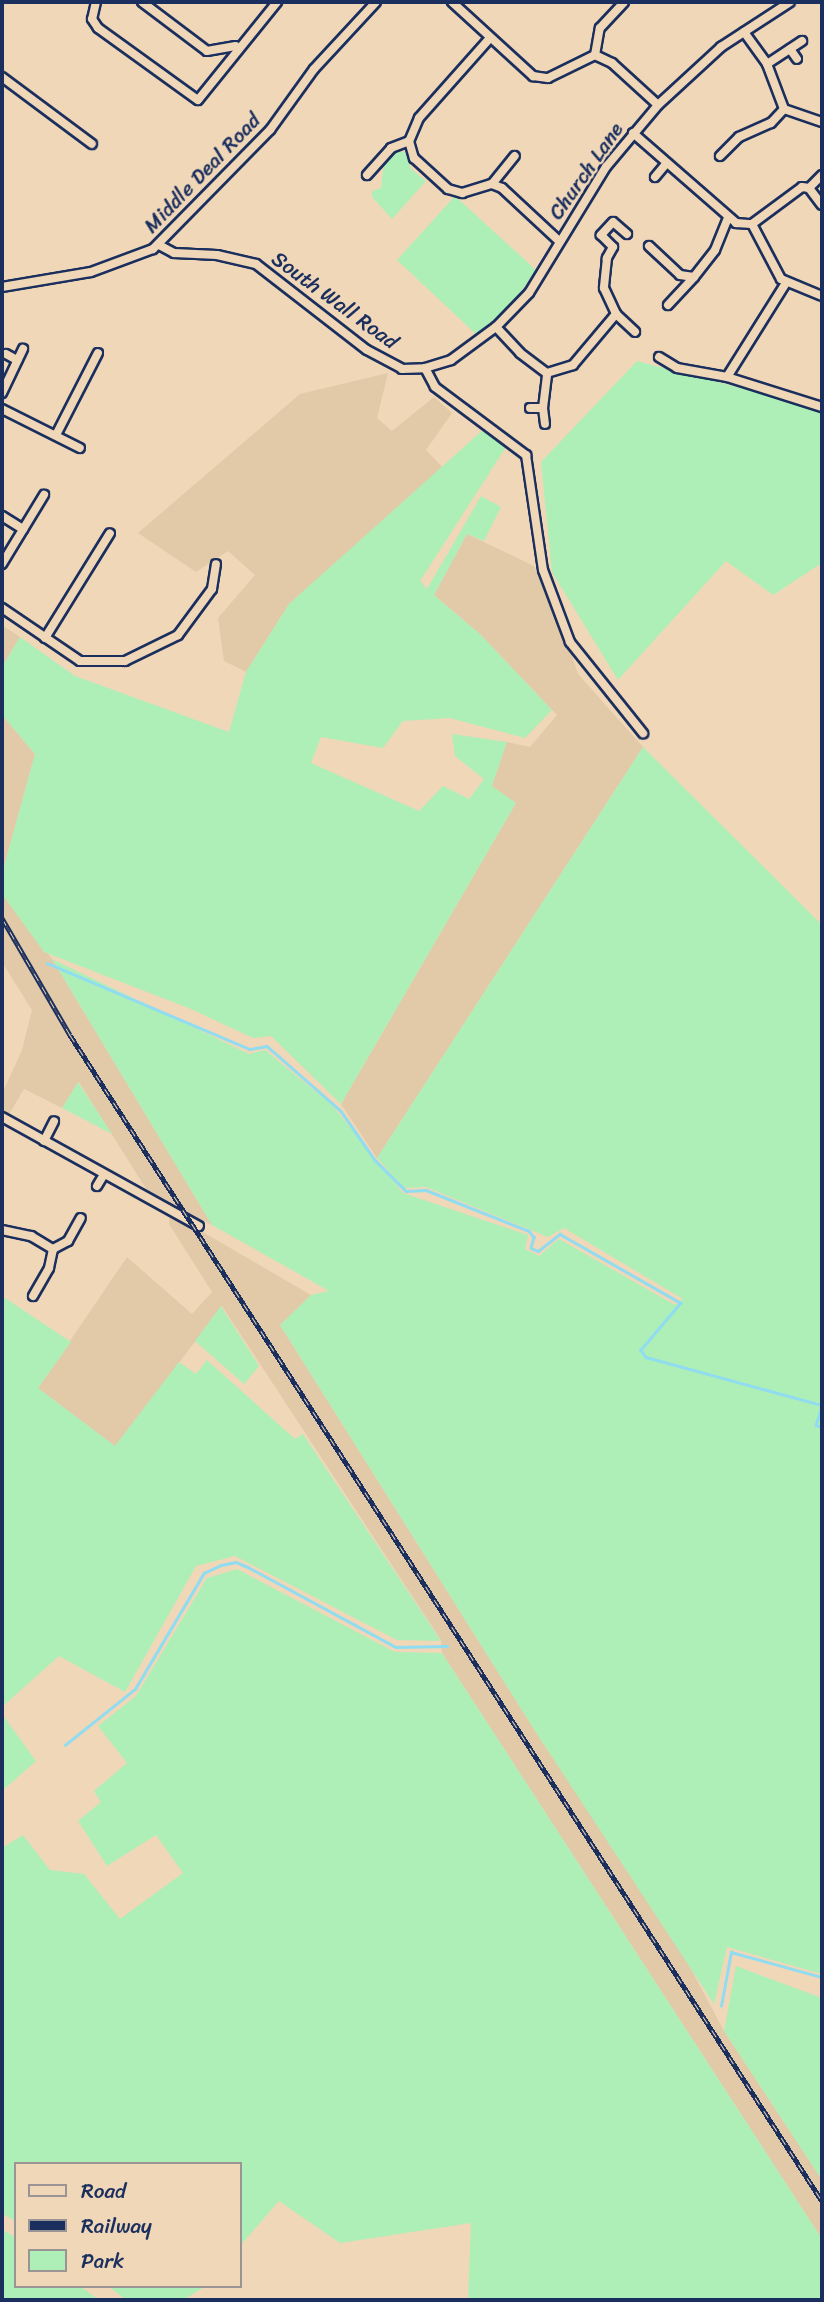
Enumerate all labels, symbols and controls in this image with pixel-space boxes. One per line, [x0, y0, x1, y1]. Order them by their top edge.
street label: Middle Deal Road [138, 108, 266, 238]
street label: Church Lane [543, 117, 629, 225]
street label: South Wall Road [267, 246, 403, 354]
legend [14, 2162, 242, 2288]
text: Road [81, 2172, 126, 2210]
text: Railway [81, 2207, 152, 2245]
text: Park [81, 2242, 124, 2280]

